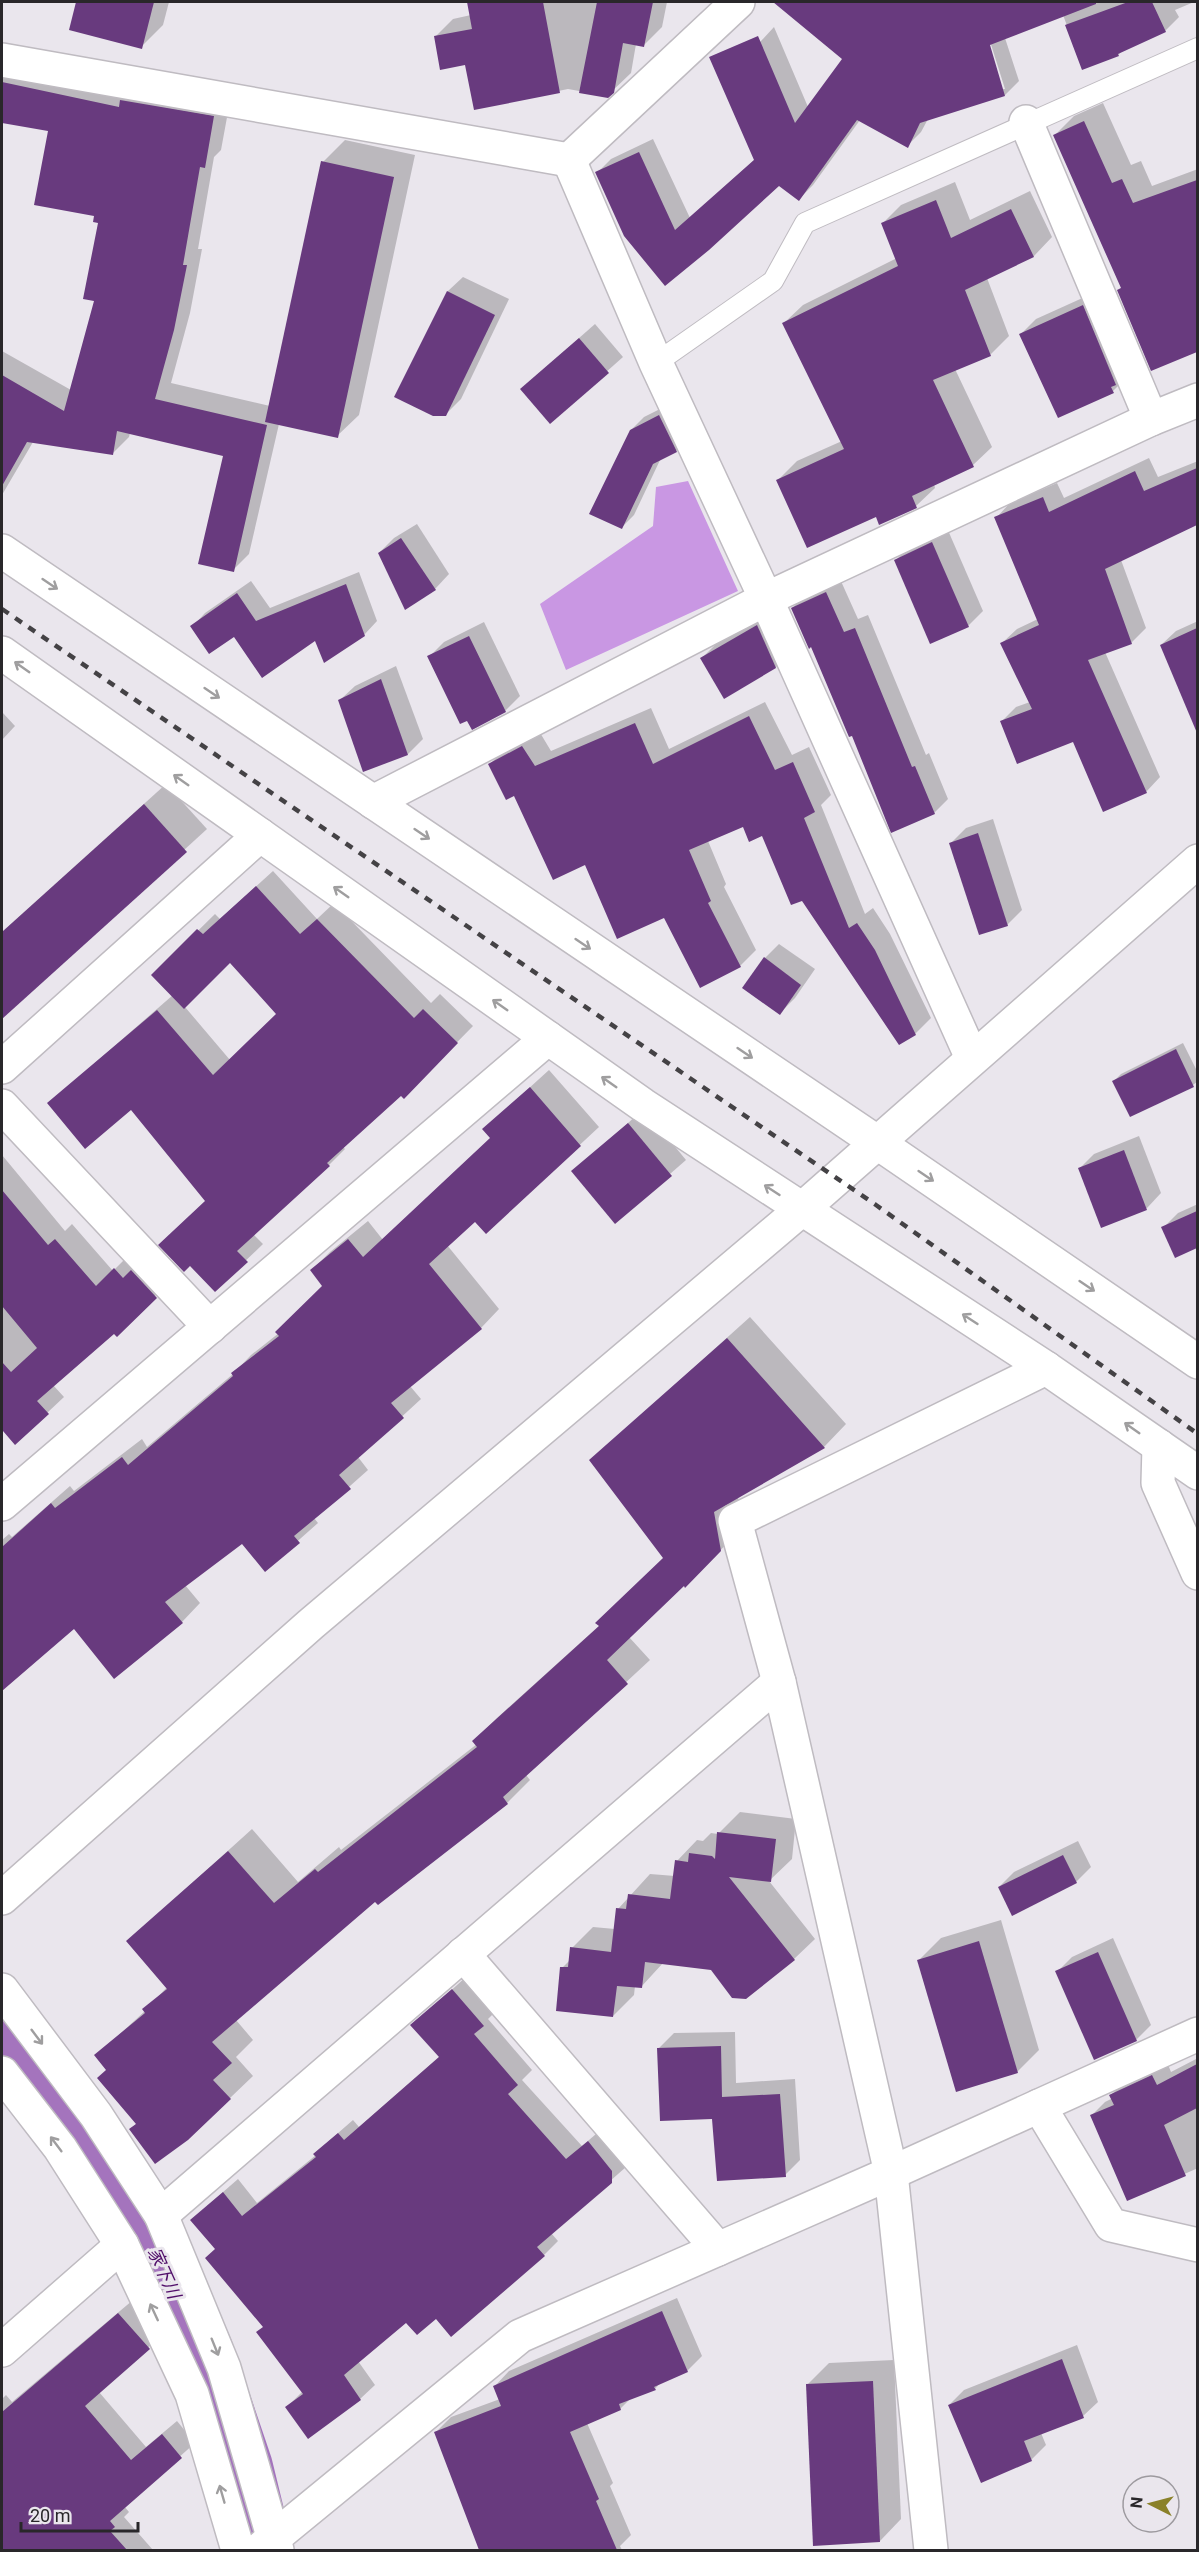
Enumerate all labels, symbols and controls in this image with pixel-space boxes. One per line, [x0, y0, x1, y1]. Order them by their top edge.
one-way arrow [41, 578, 58, 590]
one-way arrow [14, 661, 31, 673]
one-way arrow [203, 687, 220, 699]
one-way arrow [174, 774, 190, 786]
one-way arrow [413, 828, 430, 840]
one-way arrow [333, 886, 349, 898]
one-way arrow [575, 938, 591, 950]
one-way arrow [492, 998, 508, 1011]
one-way arrow [736, 1047, 752, 1059]
one-way arrow [602, 1076, 618, 1088]
one-way arrow [917, 1170, 934, 1182]
one-way arrow [763, 1183, 780, 1196]
one-way arrow [1078, 1280, 1094, 1292]
one-way arrow [962, 1313, 979, 1325]
one-way arrow [1125, 1422, 1141, 1434]
one-way arrow [30, 2029, 43, 2045]
one-way arrow [50, 2136, 63, 2152]
water label: 家下川 [144, 2244, 186, 2304]
one-way arrow [147, 2304, 159, 2322]
one-way arrow [210, 2337, 221, 2355]
north arrow [1121, 2474, 1181, 2534]
one-way arrow [216, 2485, 227, 2504]
scale bar [21, 2495, 138, 2533]
text: N [1127, 2496, 1147, 2509]
text: 20 m [30, 2505, 70, 2526]

